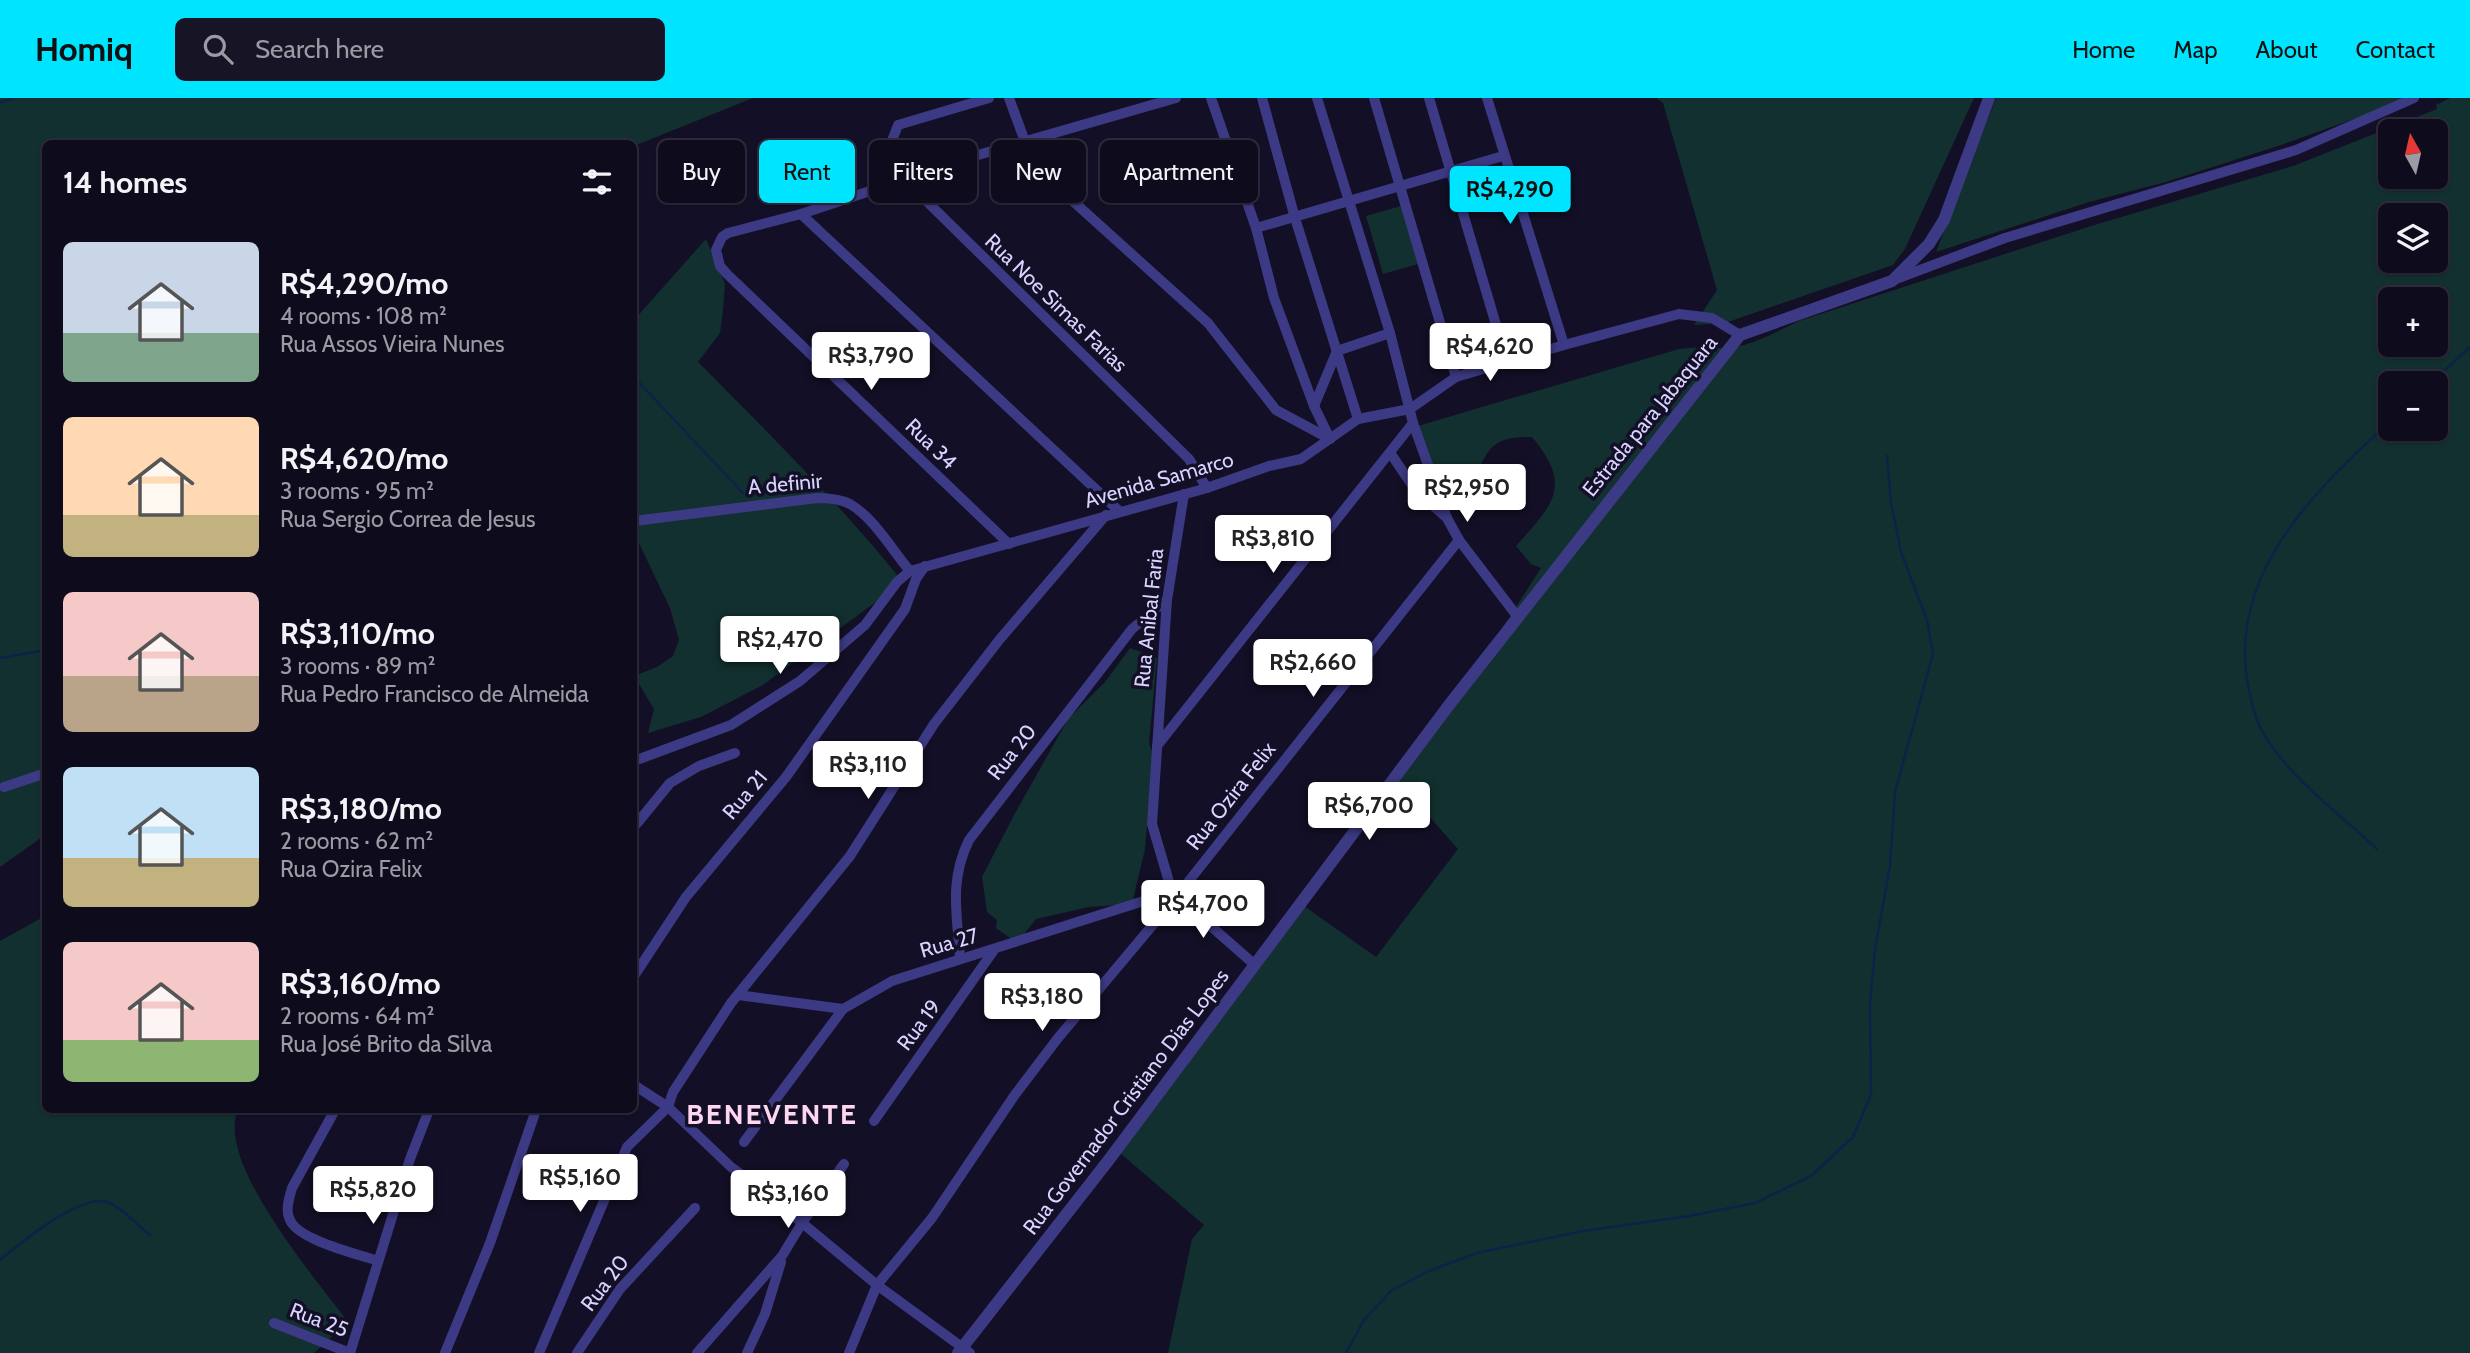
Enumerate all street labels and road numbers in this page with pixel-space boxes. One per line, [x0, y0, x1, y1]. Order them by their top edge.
street label: Rua Noe Simas Farias [980, 228, 1133, 377]
street label: Estrada para Jabaquara [1577, 330, 1722, 501]
street label: Rua 34 [900, 413, 962, 474]
street label: Avenida Samarco [1081, 446, 1236, 513]
street label: A definir [747, 468, 823, 499]
street label: Rua Anibal Faria [1129, 547, 1168, 689]
street label: Rua 20 [982, 719, 1041, 785]
street label: Rua Ozira Felix [1181, 737, 1281, 855]
street label: Rua 21 [717, 765, 772, 824]
street label: Rua 27 [917, 922, 981, 963]
street label: Rua Governador Cristiano Dias Lopes [1018, 964, 1234, 1239]
street label: Rua 19 [891, 994, 946, 1055]
street label: Rua 20 [575, 1250, 634, 1316]
street label: Rua 25 [286, 1297, 352, 1342]

